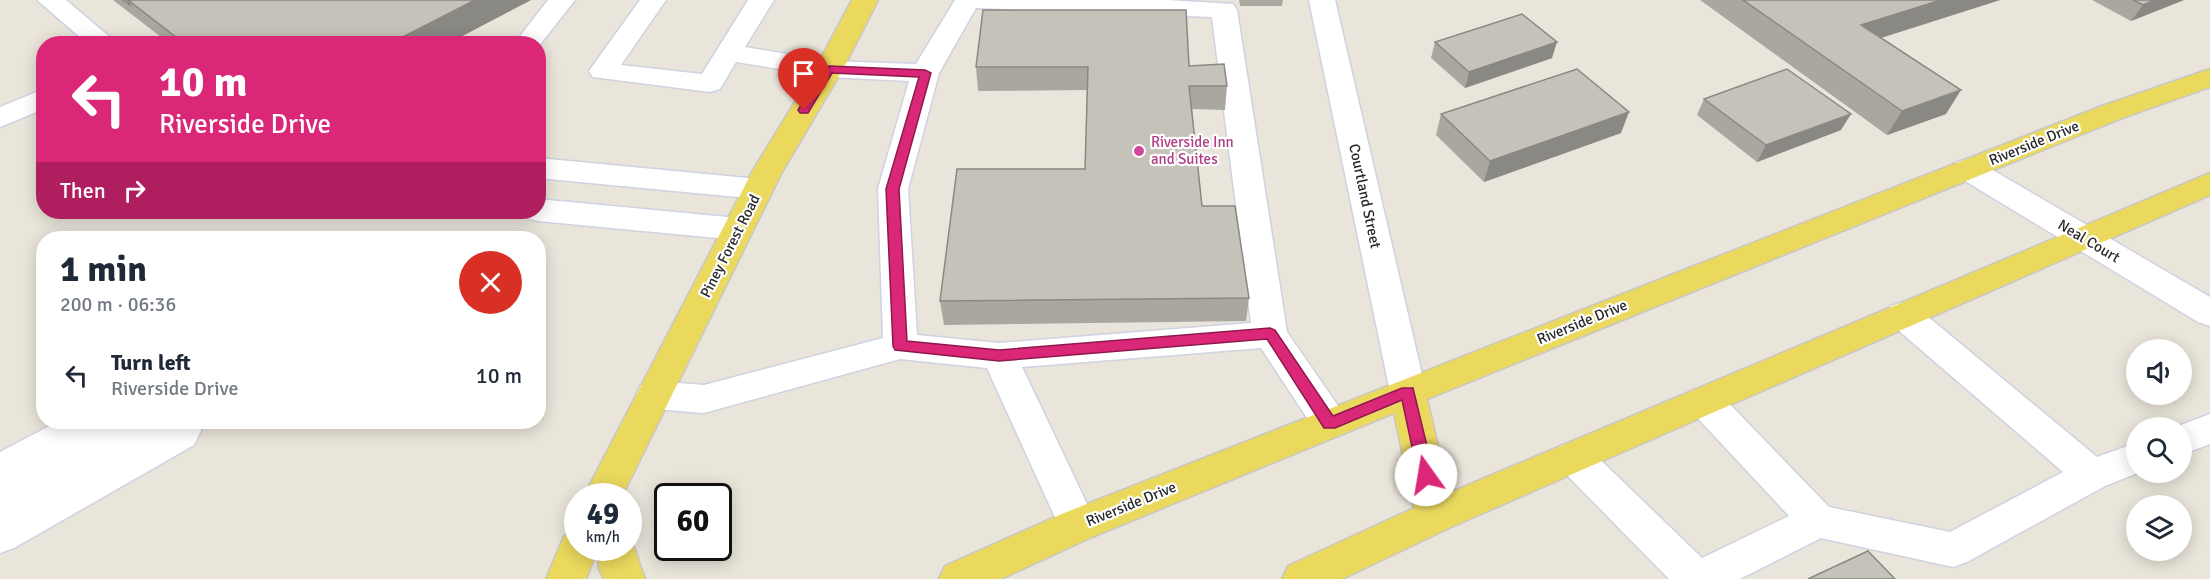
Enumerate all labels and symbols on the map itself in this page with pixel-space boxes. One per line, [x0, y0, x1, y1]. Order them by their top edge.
pin [778, 48, 829, 110]
street label: Riverside Drive [1986, 117, 2082, 169]
place label: Riverside Inn and Suites [1151, 133, 1234, 168]
street label: Courtland Street [1345, 142, 1385, 250]
marker: Riverside Inn and Suites [1132, 144, 1146, 158]
street label: Piney Forest Road [696, 191, 764, 301]
street label: Neal Court [2055, 216, 2123, 266]
street label: Riverside Drive [1534, 296, 1630, 348]
position arrow [1394, 443, 1458, 507]
street label: Riverside Drive [1083, 478, 1179, 530]
speed limit sign: 60 [654, 483, 732, 561]

